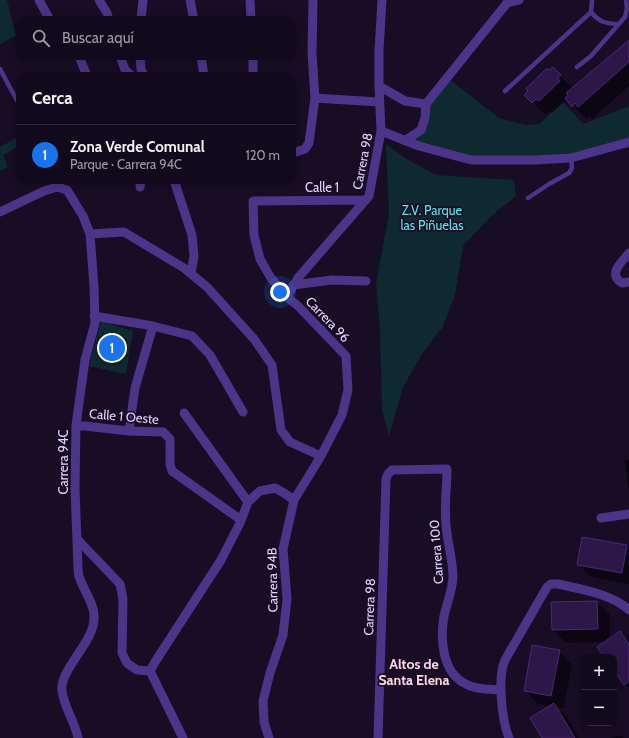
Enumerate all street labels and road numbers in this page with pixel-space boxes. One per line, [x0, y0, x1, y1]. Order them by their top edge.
street label: Carrera 98 [349, 131, 375, 191]
street label: Calle 1 [305, 179, 339, 195]
street label: Carrera 96 [302, 293, 354, 345]
street label: Calle 1 Oeste [88, 405, 160, 427]
street label: Carrera 94C [55, 429, 71, 495]
street label: Carrera 100 [426, 519, 446, 585]
street label: Carrera 94B [263, 547, 281, 613]
street label: Carrera 98 [360, 578, 378, 636]

